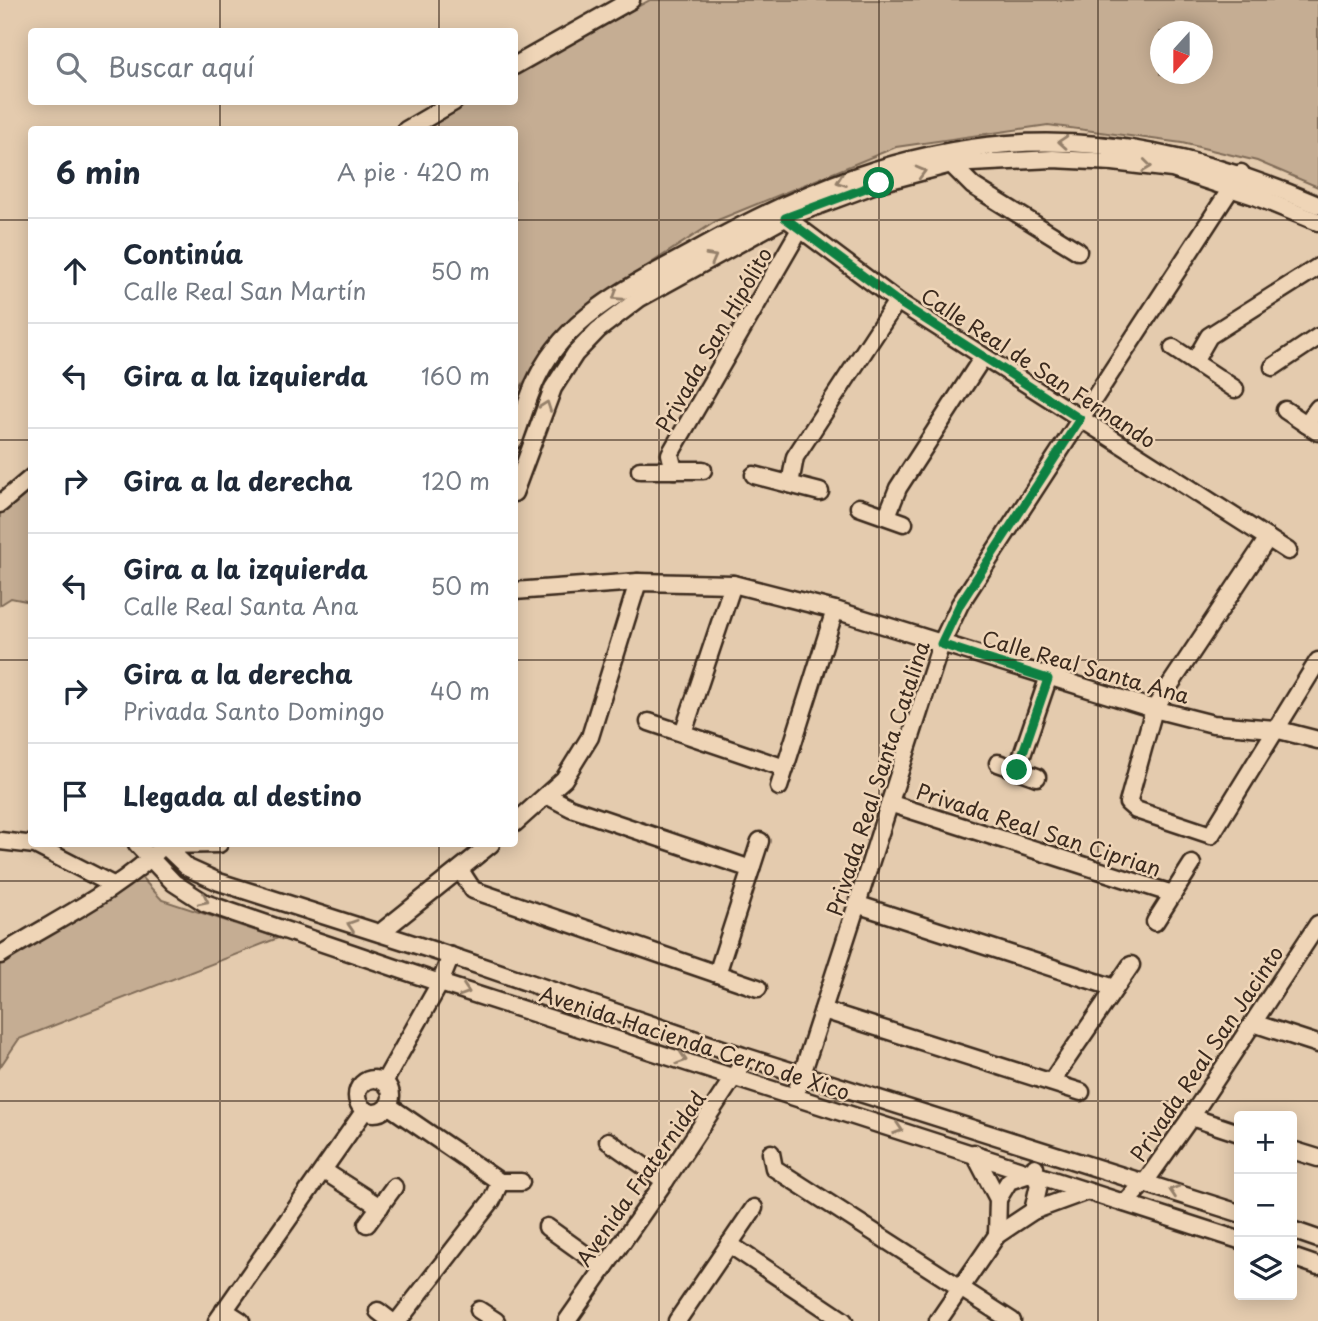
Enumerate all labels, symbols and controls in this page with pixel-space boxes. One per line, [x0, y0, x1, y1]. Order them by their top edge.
north arrow [1150, 21, 1213, 84]
search box [28, 28, 518, 105]
text: Buscar aquí [108, 47, 254, 86]
icon: search [52, 48, 90, 86]
one-way arrow [1058, 135, 1069, 150]
text: 6 min [56, 149, 141, 194]
text: A pie · 420 m [337, 154, 490, 189]
one-way arrow [1141, 159, 1153, 174]
one-way arrow [915, 166, 927, 180]
route start [863, 167, 894, 198]
one-way arrow [835, 173, 847, 187]
text: Continúa [123, 234, 243, 273]
street label: Privada San Hipólito [647, 241, 779, 437]
icon: ahead [56, 252, 94, 290]
text: 50 m [430, 253, 490, 288]
one-way arrow [704, 253, 717, 267]
text: Calle Real San Martín [123, 273, 366, 308]
street label: Calle Real de San Fernando [915, 279, 1163, 455]
one-way arrow [612, 287, 625, 300]
text: Gira a la izquierda [123, 356, 368, 395]
icon: left [56, 357, 94, 395]
text: 160 m [421, 358, 490, 393]
one-way arrow [538, 401, 552, 413]
text: Gira a la derecha [123, 461, 353, 500]
icon: right [56, 462, 94, 500]
text: 120 m [422, 463, 490, 498]
text: Gira a la izquierda [123, 549, 368, 588]
icon: left [56, 567, 94, 605]
text: 50 m [430, 568, 490, 603]
text: Calle Real Santa Ana [123, 588, 358, 623]
street label: Calle Real Santa Ana [978, 621, 1194, 711]
street label: Privada Real Santa Catalina [817, 636, 937, 920]
text: Gira a la derecha [123, 654, 353, 693]
icon: right [56, 672, 94, 710]
text: 40 m [430, 673, 490, 708]
text: Privada Santo Domingo [123, 693, 385, 728]
route end [1001, 754, 1032, 785]
street label: Privada Real San Ciprian [913, 774, 1165, 884]
text: Llegada al destino [123, 776, 362, 815]
icon: arrive [56, 777, 94, 815]
one-way arrow [197, 892, 209, 906]
one-way arrow [347, 918, 359, 933]
street label: Privada Real San Jacinto [1122, 939, 1290, 1167]
street label: Avenida Hacienda Cerro de Xico [536, 977, 854, 1107]
one-way arrow [459, 982, 471, 997]
one-way arrow [676, 1051, 688, 1066]
street label: Avenida Fraternidad [567, 1084, 713, 1272]
map controls [1234, 1111, 1297, 1300]
button: + [1234, 1111, 1297, 1174]
one-way arrow [892, 1121, 904, 1135]
button: − [1234, 1174, 1297, 1237]
one-way arrow [1169, 1185, 1181, 1199]
button: layers [1234, 1237, 1297, 1300]

